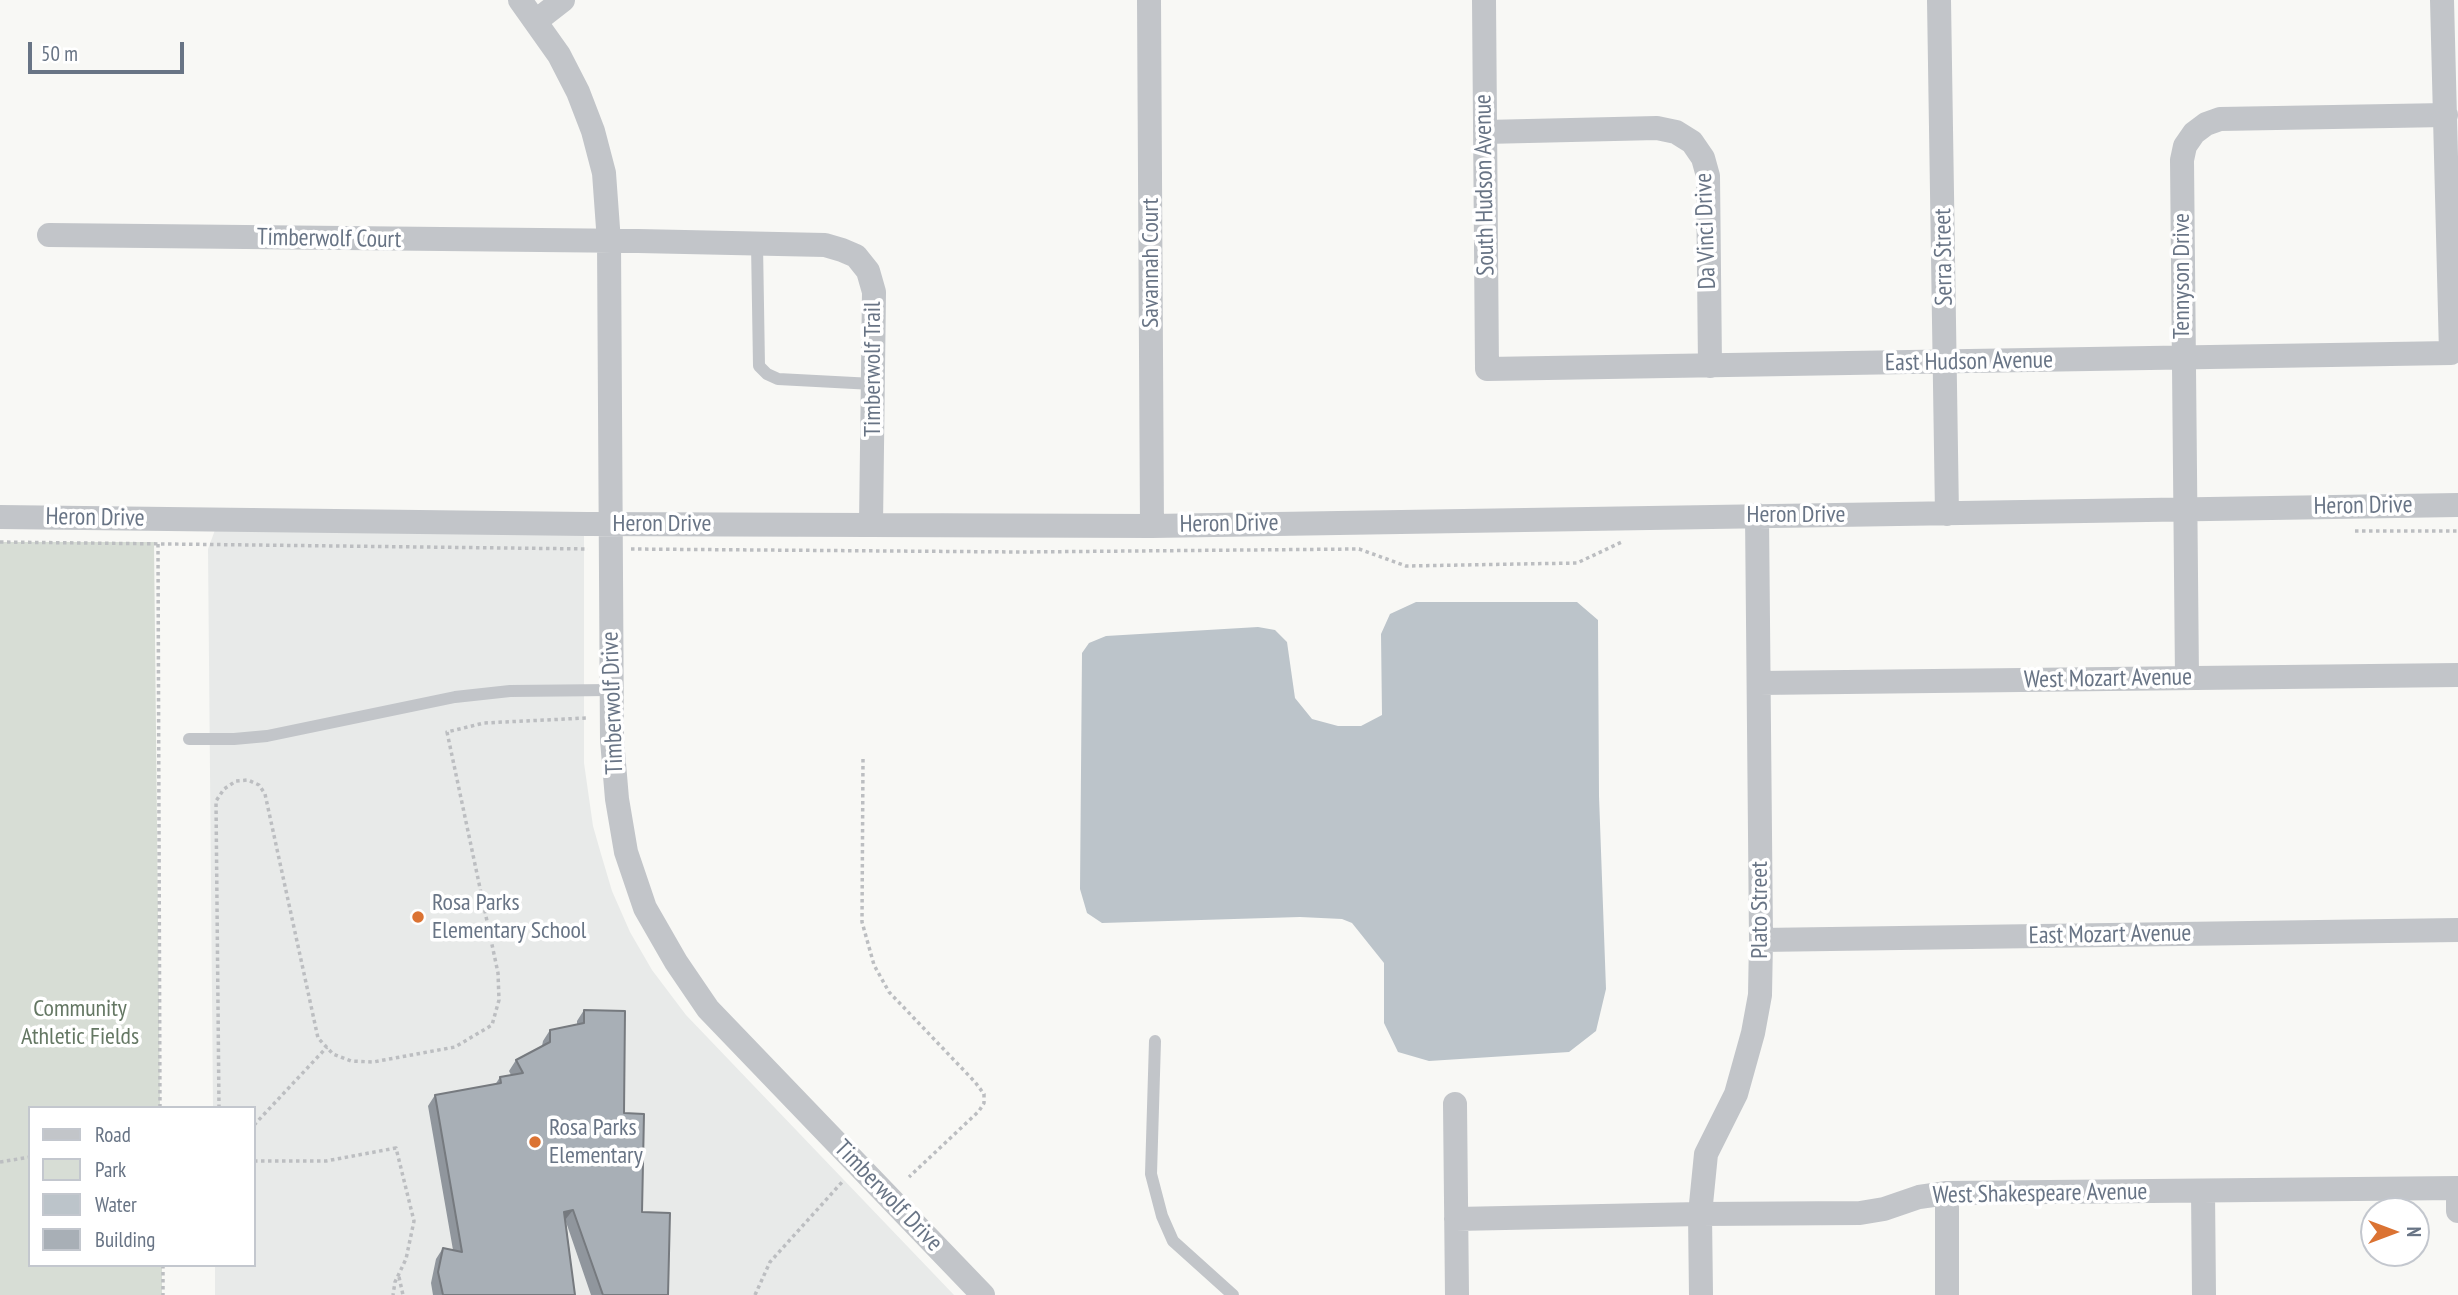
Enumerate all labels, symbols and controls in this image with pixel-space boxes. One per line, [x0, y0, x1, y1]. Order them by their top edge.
scale bar [32, 28, 187, 72]
text: 50 m [41, 40, 78, 67]
street label: South Hudson Avenue [1469, 94, 1501, 276]
street label: Da Vinci Drive [1690, 172, 1722, 290]
street label: Savannah Court [1137, 198, 1165, 328]
street label: Serra Street [1929, 208, 1959, 306]
street label: Tennyson Drive [2168, 213, 2196, 339]
street label: Timberwolf Court [257, 223, 401, 255]
street label: Timberwolf Trail [859, 301, 887, 437]
street label: East Hudson Avenue [1885, 346, 2053, 378]
street label: Heron Drive [2313, 491, 2413, 521]
street label: Heron Drive [1747, 501, 1845, 529]
street label: Heron Drive [45, 503, 145, 533]
street label: Heron Drive [1179, 509, 1279, 539]
street label: Heron Drive [613, 510, 711, 538]
street label: Timberwolf Drive [596, 631, 630, 775]
street label: West Mozart Avenue [2024, 663, 2192, 695]
street label: Plato Street [1746, 861, 1774, 959]
place label: Rosa Parks Elementary School [432, 889, 586, 945]
marker: Rosa Parks Elementary School [410, 909, 426, 925]
street label: East Mozart Avenue [2028, 919, 2192, 951]
park label: Community Athletic Fields [21, 995, 139, 1051]
legend [28, 1106, 256, 1267]
place label: Rosa Parks Elementary [549, 1114, 643, 1170]
text: Road [95, 1121, 131, 1148]
marker: Rosa Parks Elementary [527, 1134, 543, 1150]
street label: Timberwolf Drive [828, 1134, 948, 1258]
text: Park [95, 1156, 126, 1183]
street label: West Shakespeare Avenue [1932, 1178, 2148, 1210]
text: Water [95, 1191, 137, 1218]
north arrow [2360, 1197, 2430, 1267]
text: Building [95, 1226, 155, 1253]
text: N [2402, 1227, 2426, 1237]

